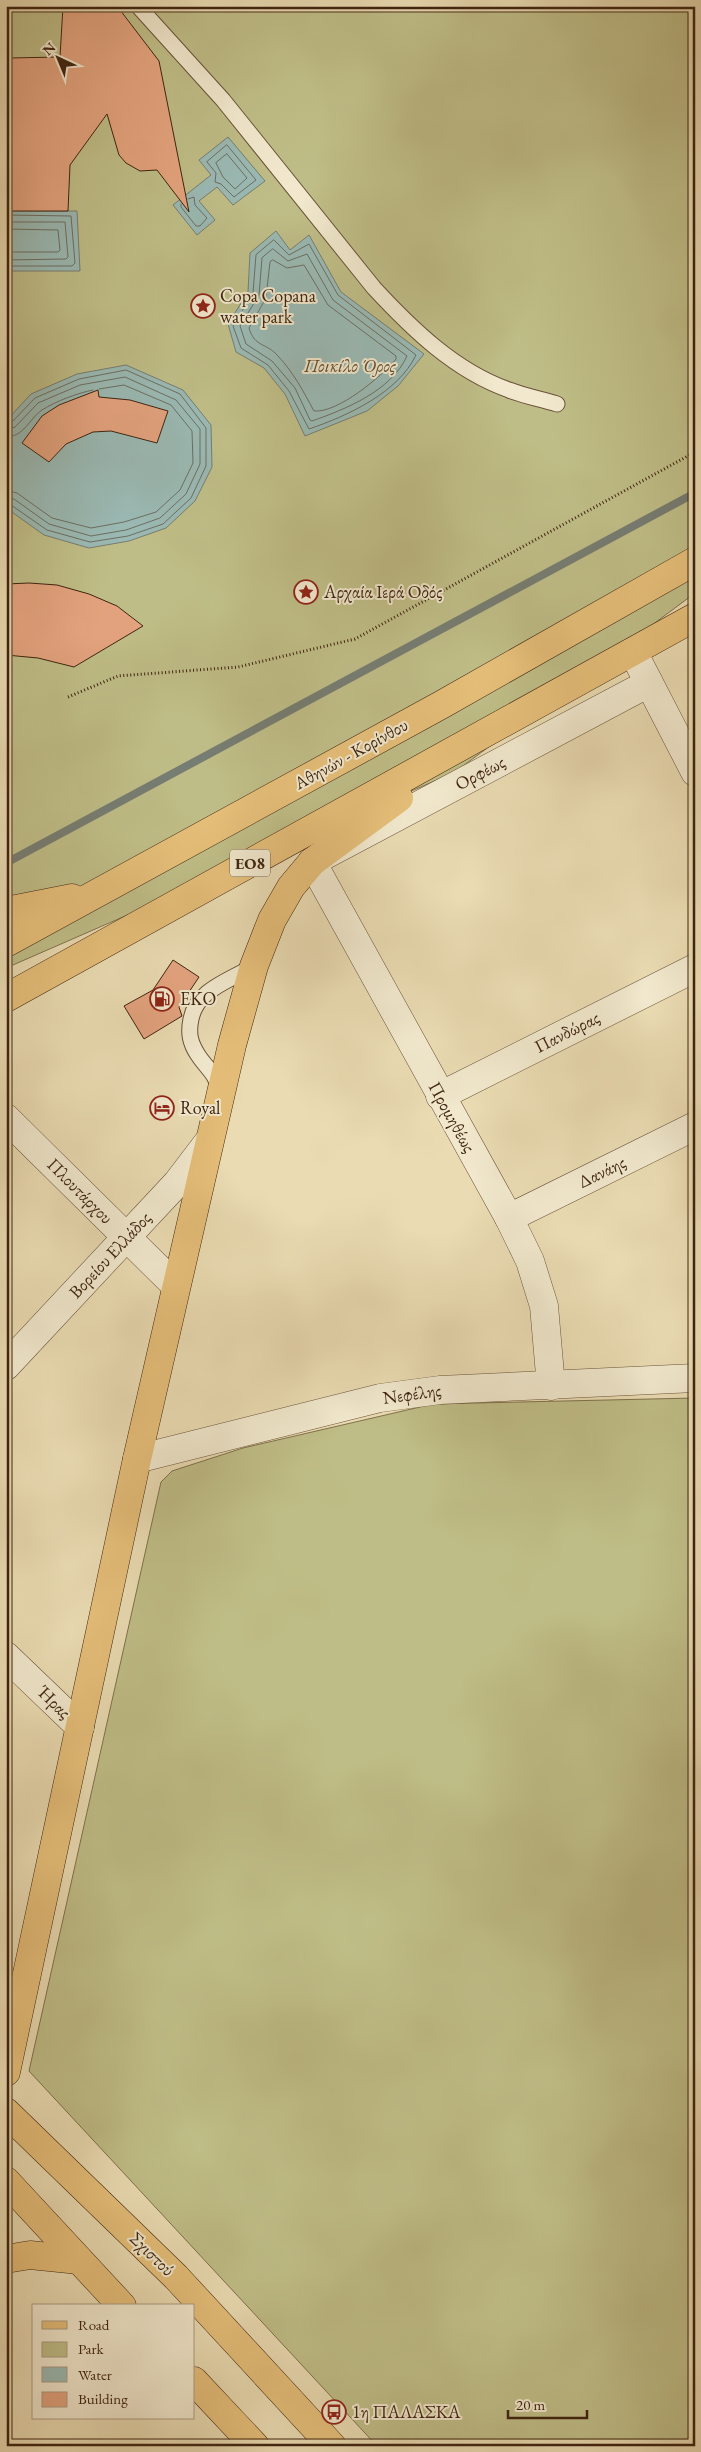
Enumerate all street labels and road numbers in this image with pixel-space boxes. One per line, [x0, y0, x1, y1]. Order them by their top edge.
street label: Αθηνών - Κορίνθου [289, 713, 412, 795]
street label: Ορφέως [451, 750, 509, 795]
road number: ΕΟ8 [230, 850, 270, 876]
street label: Πανδώρας [530, 1005, 603, 1058]
street label: Προμηθέως [424, 1077, 481, 1156]
street label: Δανάης [574, 1150, 629, 1193]
street label: Πλουτάρχου [42, 1153, 118, 1229]
street label: Βορείου Ελλάδος [64, 1206, 156, 1303]
street label: Νεφέλης [381, 1378, 443, 1409]
street label: Ήρας [32, 1680, 76, 1723]
street label: Σχιστού [125, 2227, 180, 2281]

